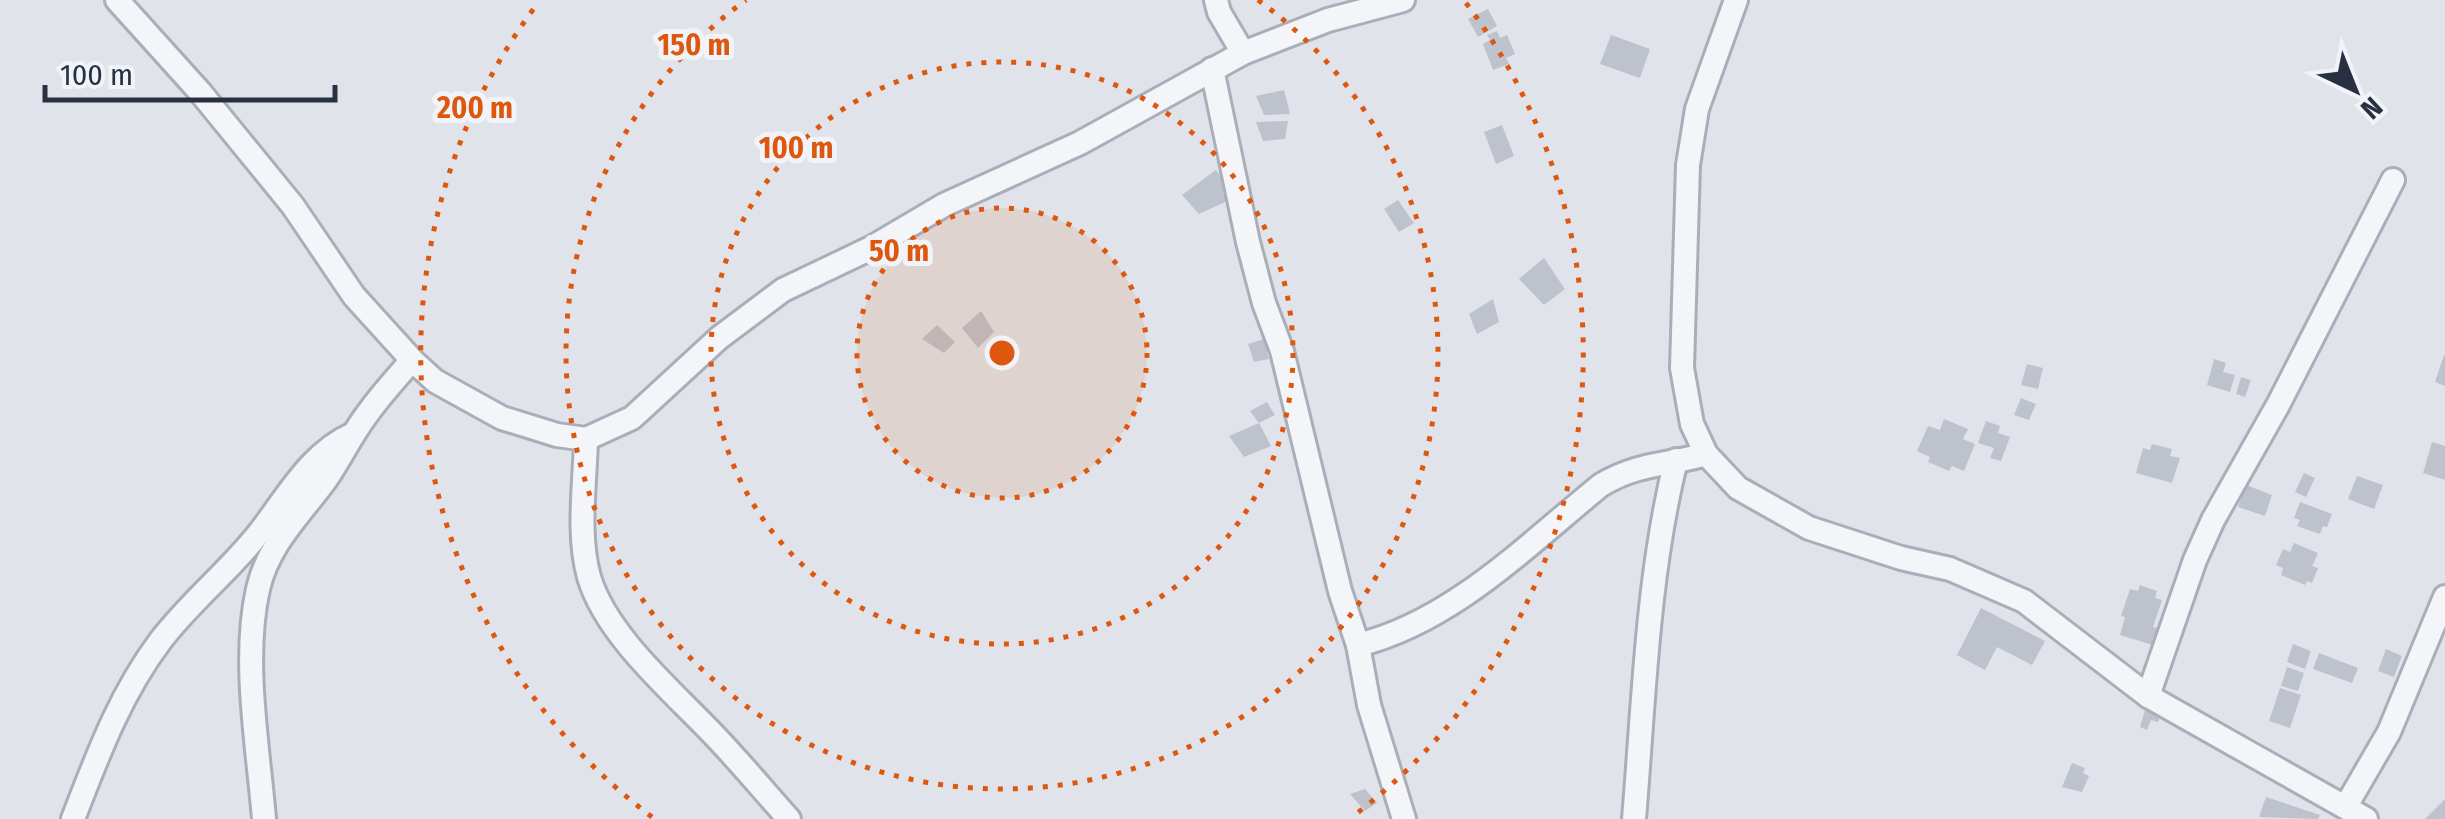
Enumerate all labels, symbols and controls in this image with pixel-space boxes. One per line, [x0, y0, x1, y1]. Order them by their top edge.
text: 150 m [658, 27, 730, 63]
scale bar [45, 40, 335, 102]
north arrow [2305, 40, 2405, 140]
text: 100 m [60, 57, 133, 93]
text: 200 m [436, 90, 513, 126]
text: N [2354, 90, 2389, 126]
text: 100 m [759, 130, 833, 166]
text: 50 m [869, 233, 929, 269]
centre of rings [984, 335, 1020, 371]

